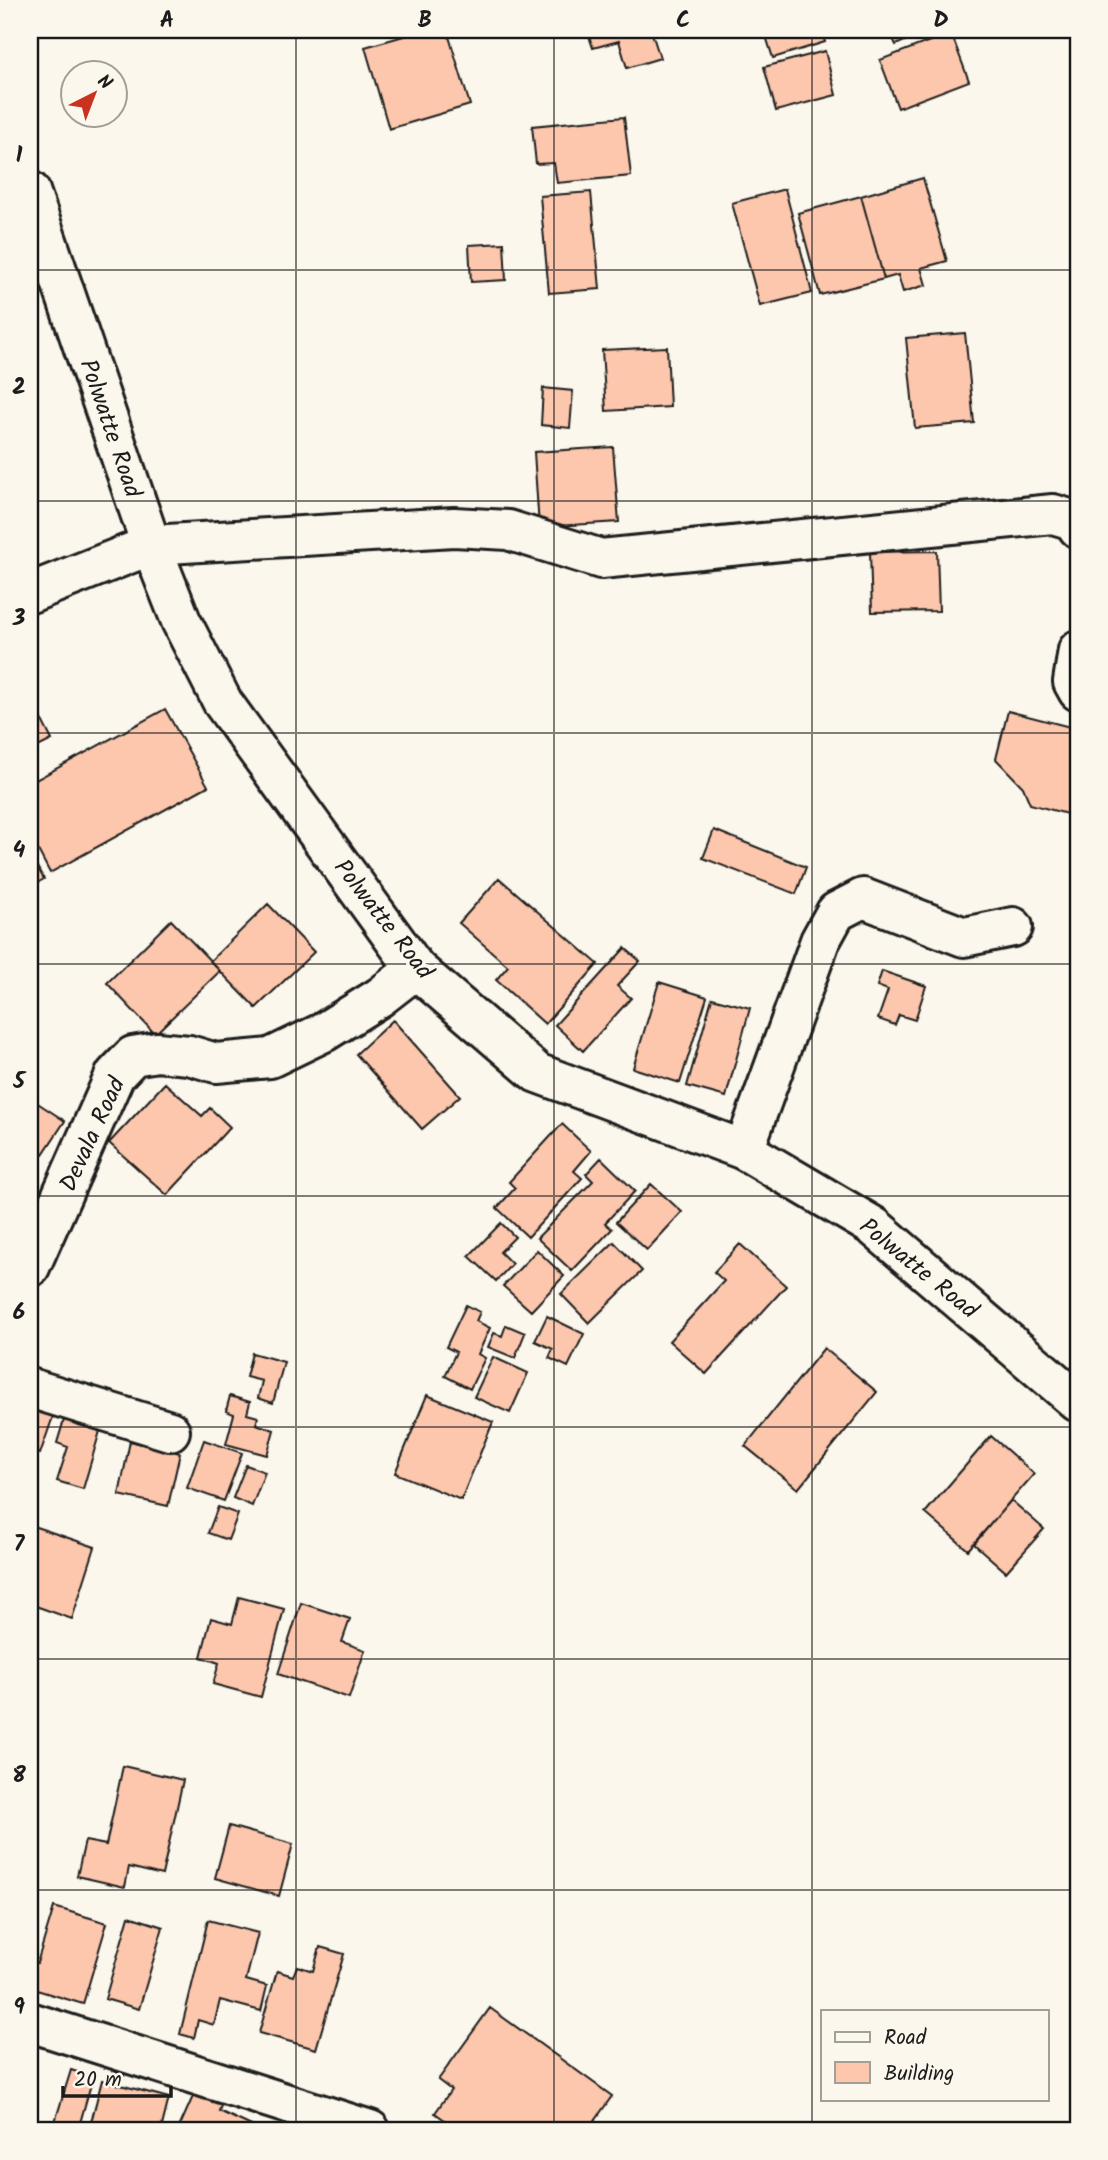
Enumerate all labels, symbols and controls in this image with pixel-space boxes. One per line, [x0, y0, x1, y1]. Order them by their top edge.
text: A [160, 3, 174, 39]
text: B [418, 3, 432, 39]
text: C [676, 3, 690, 39]
text: D [933, 3, 949, 39]
north arrow [60, 60, 130, 130]
text: N [90, 68, 119, 98]
text: 1 [16, 138, 23, 174]
street label: Polwatte Road [68, 354, 152, 504]
text: 2 [12, 370, 26, 406]
text: 3 [12, 601, 26, 637]
text: 4 [13, 833, 26, 869]
street label: Polwatte Road [323, 851, 443, 990]
text: 5 [12, 1064, 27, 1100]
street label: Devala Road [50, 1070, 137, 1198]
street label: Polwatte Road [850, 1209, 987, 1330]
text: 6 [13, 1295, 25, 1331]
text: 7 [14, 1527, 26, 1563]
text: 8 [12, 1758, 26, 1794]
text: 9 [13, 1990, 25, 2026]
legend [821, 2010, 1048, 2100]
text: Road [884, 2022, 927, 2055]
scale bar [63, 2055, 172, 2099]
text: Building [884, 2058, 954, 2091]
text: 20 m [74, 2064, 122, 2097]

